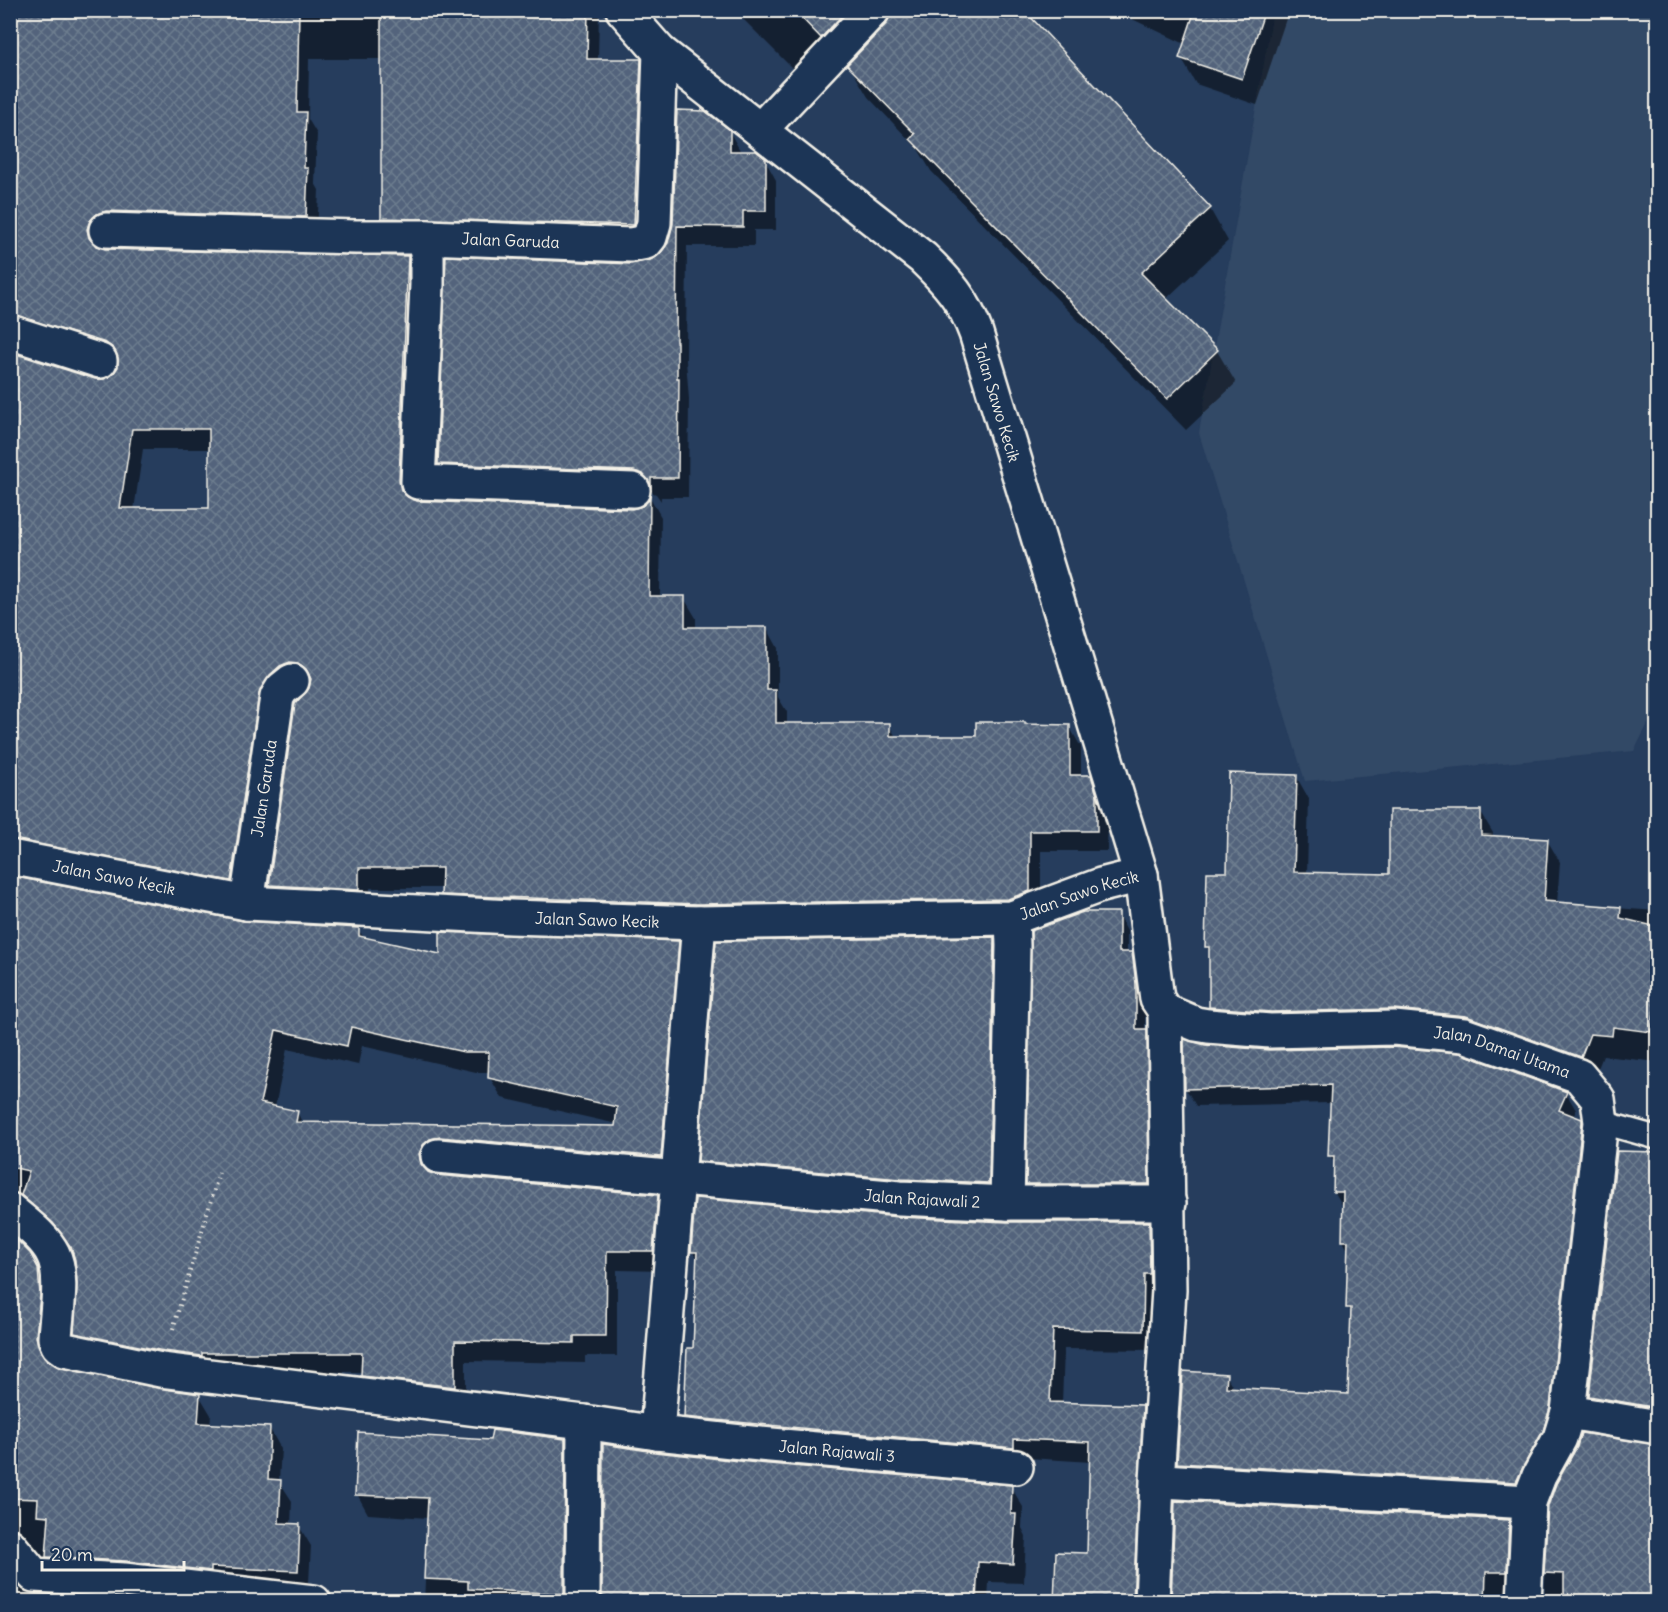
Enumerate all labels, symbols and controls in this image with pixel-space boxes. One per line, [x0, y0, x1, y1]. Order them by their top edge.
street label: Jalan Garuda [461, 228, 560, 252]
street label: Jalan Sawo Kecik [969, 340, 1025, 465]
street label: Jalan Garuda [247, 738, 281, 838]
street label: Jalan Sawo Kecik [51, 856, 177, 899]
street label: Jalan Sawo Kecik [1017, 866, 1141, 924]
street label: Jalan Sawo Kecik [535, 908, 660, 932]
street label: Jalan Damai Utama [1433, 1022, 1573, 1082]
street label: Jalan Rajawali 2 [863, 1185, 981, 1212]
street label: Jalan Rajawali 3 [778, 1436, 896, 1466]
scale bar [42, 1534, 184, 1572]
text: 20 m [51, 1543, 93, 1566]

